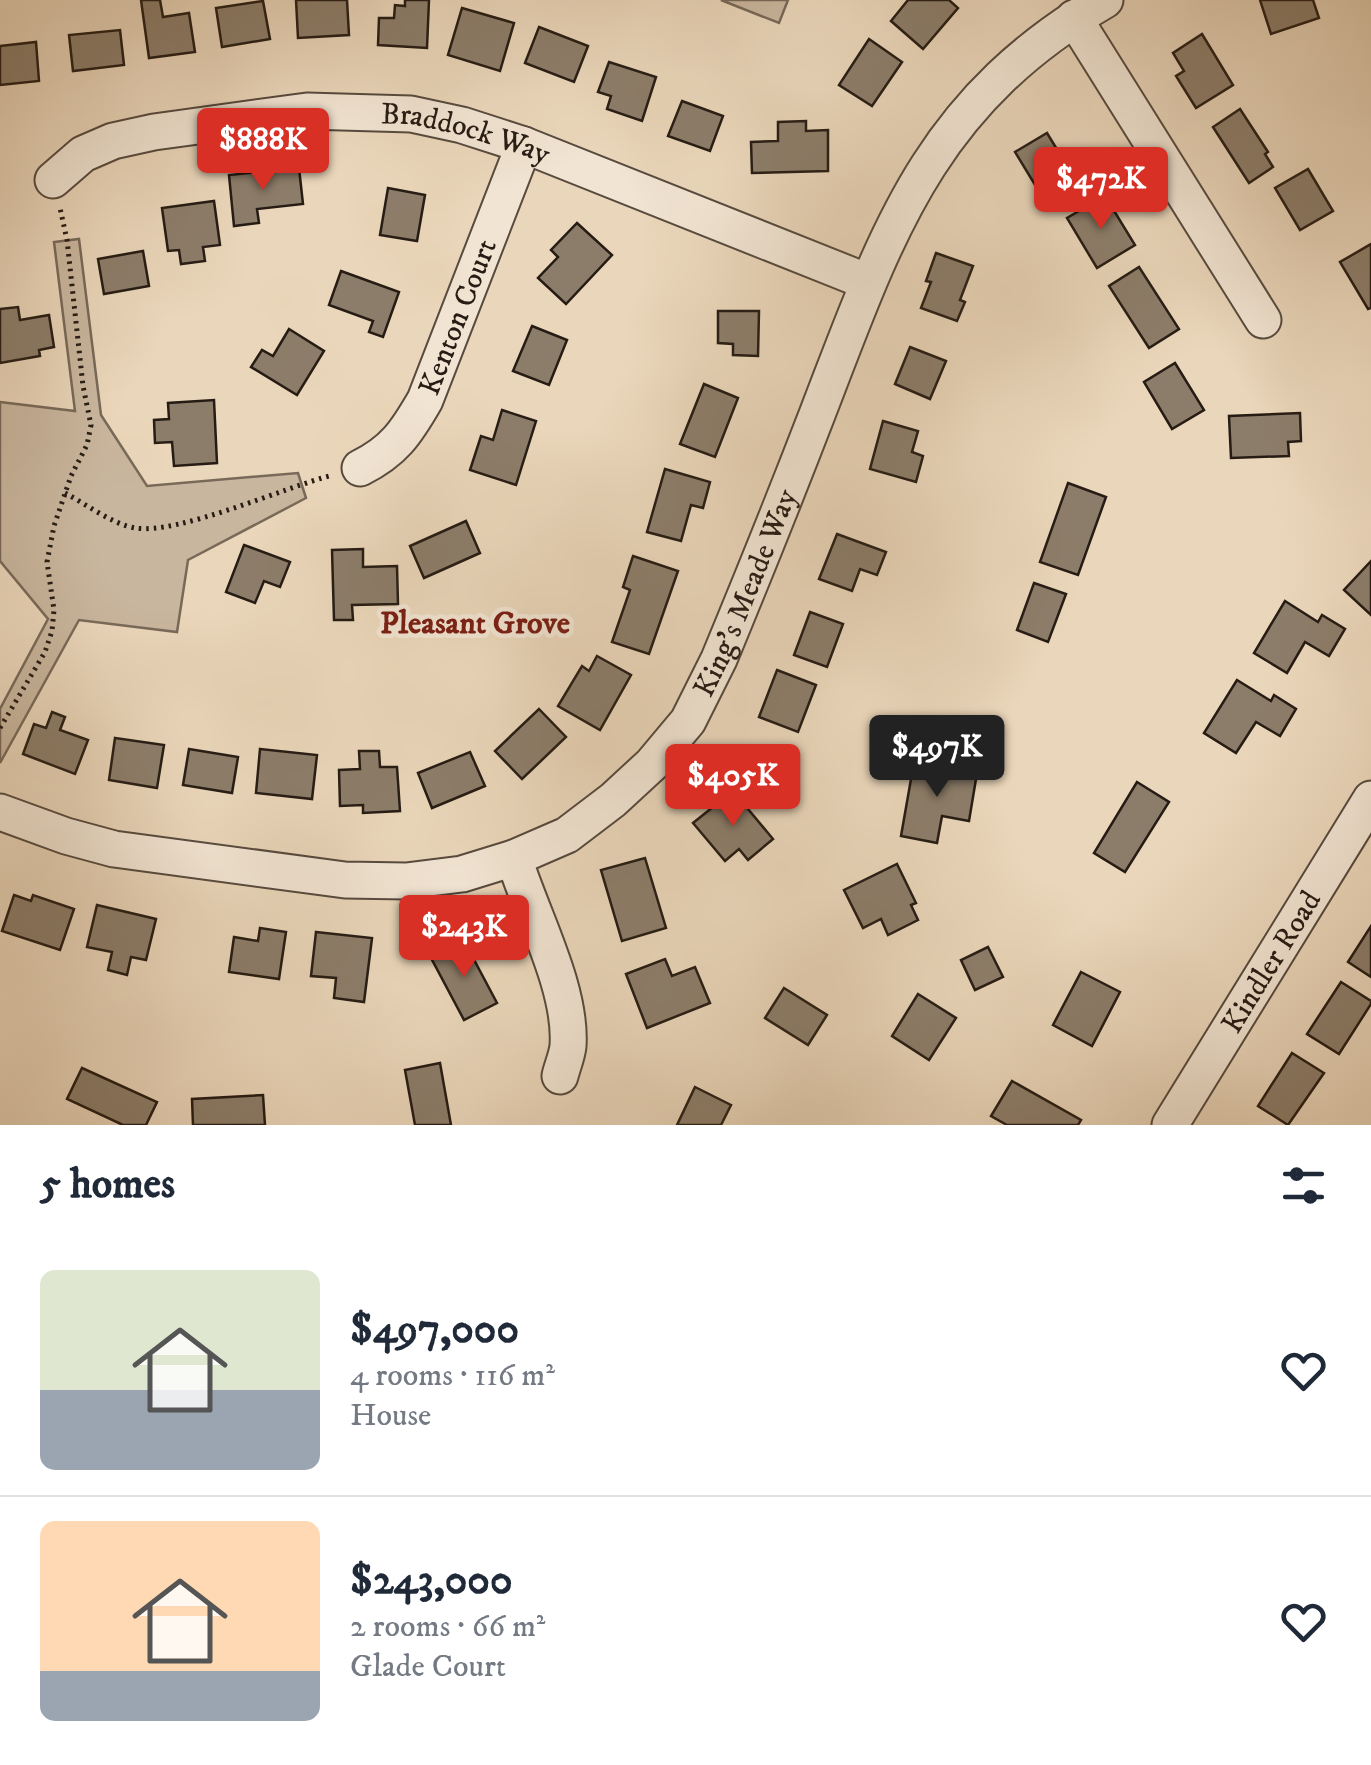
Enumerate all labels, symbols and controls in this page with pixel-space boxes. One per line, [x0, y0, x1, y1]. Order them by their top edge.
street label: Braddock Way [381, 96, 556, 174]
pin: $888K [193, 108, 333, 193]
text: $888K [219, 120, 307, 160]
pin: $472K [1031, 147, 1171, 232]
text: $472K [1056, 159, 1146, 199]
street label: Kenton Court [412, 234, 506, 401]
street label: King's Meade Way [686, 483, 806, 704]
district label: Pleasant Grove [380, 604, 570, 644]
pin: $497K [867, 715, 1007, 800]
text: $497K [891, 727, 983, 767]
pin: $405K [663, 744, 803, 829]
text: $405K [687, 756, 779, 796]
street label: Kindler Road [1214, 884, 1330, 1040]
pin: $243K [394, 895, 534, 980]
text: $243K [421, 907, 507, 947]
icon: filters [1276, 1158, 1331, 1213]
text: 5 homes [40, 1159, 175, 1211]
text: $497,000 [350, 1304, 519, 1356]
icon: home [120, 1310, 240, 1430]
icon: heart [1276, 1343, 1331, 1398]
text: 4 rooms · 116 m² [350, 1356, 555, 1396]
text: House [350, 1396, 431, 1436]
text: $243,000 [350, 1555, 513, 1607]
icon: home [120, 1561, 240, 1681]
icon: heart [1276, 1594, 1331, 1649]
text: 2 rooms · 66 m² [350, 1607, 545, 1647]
text: Glade Court [350, 1647, 506, 1687]

